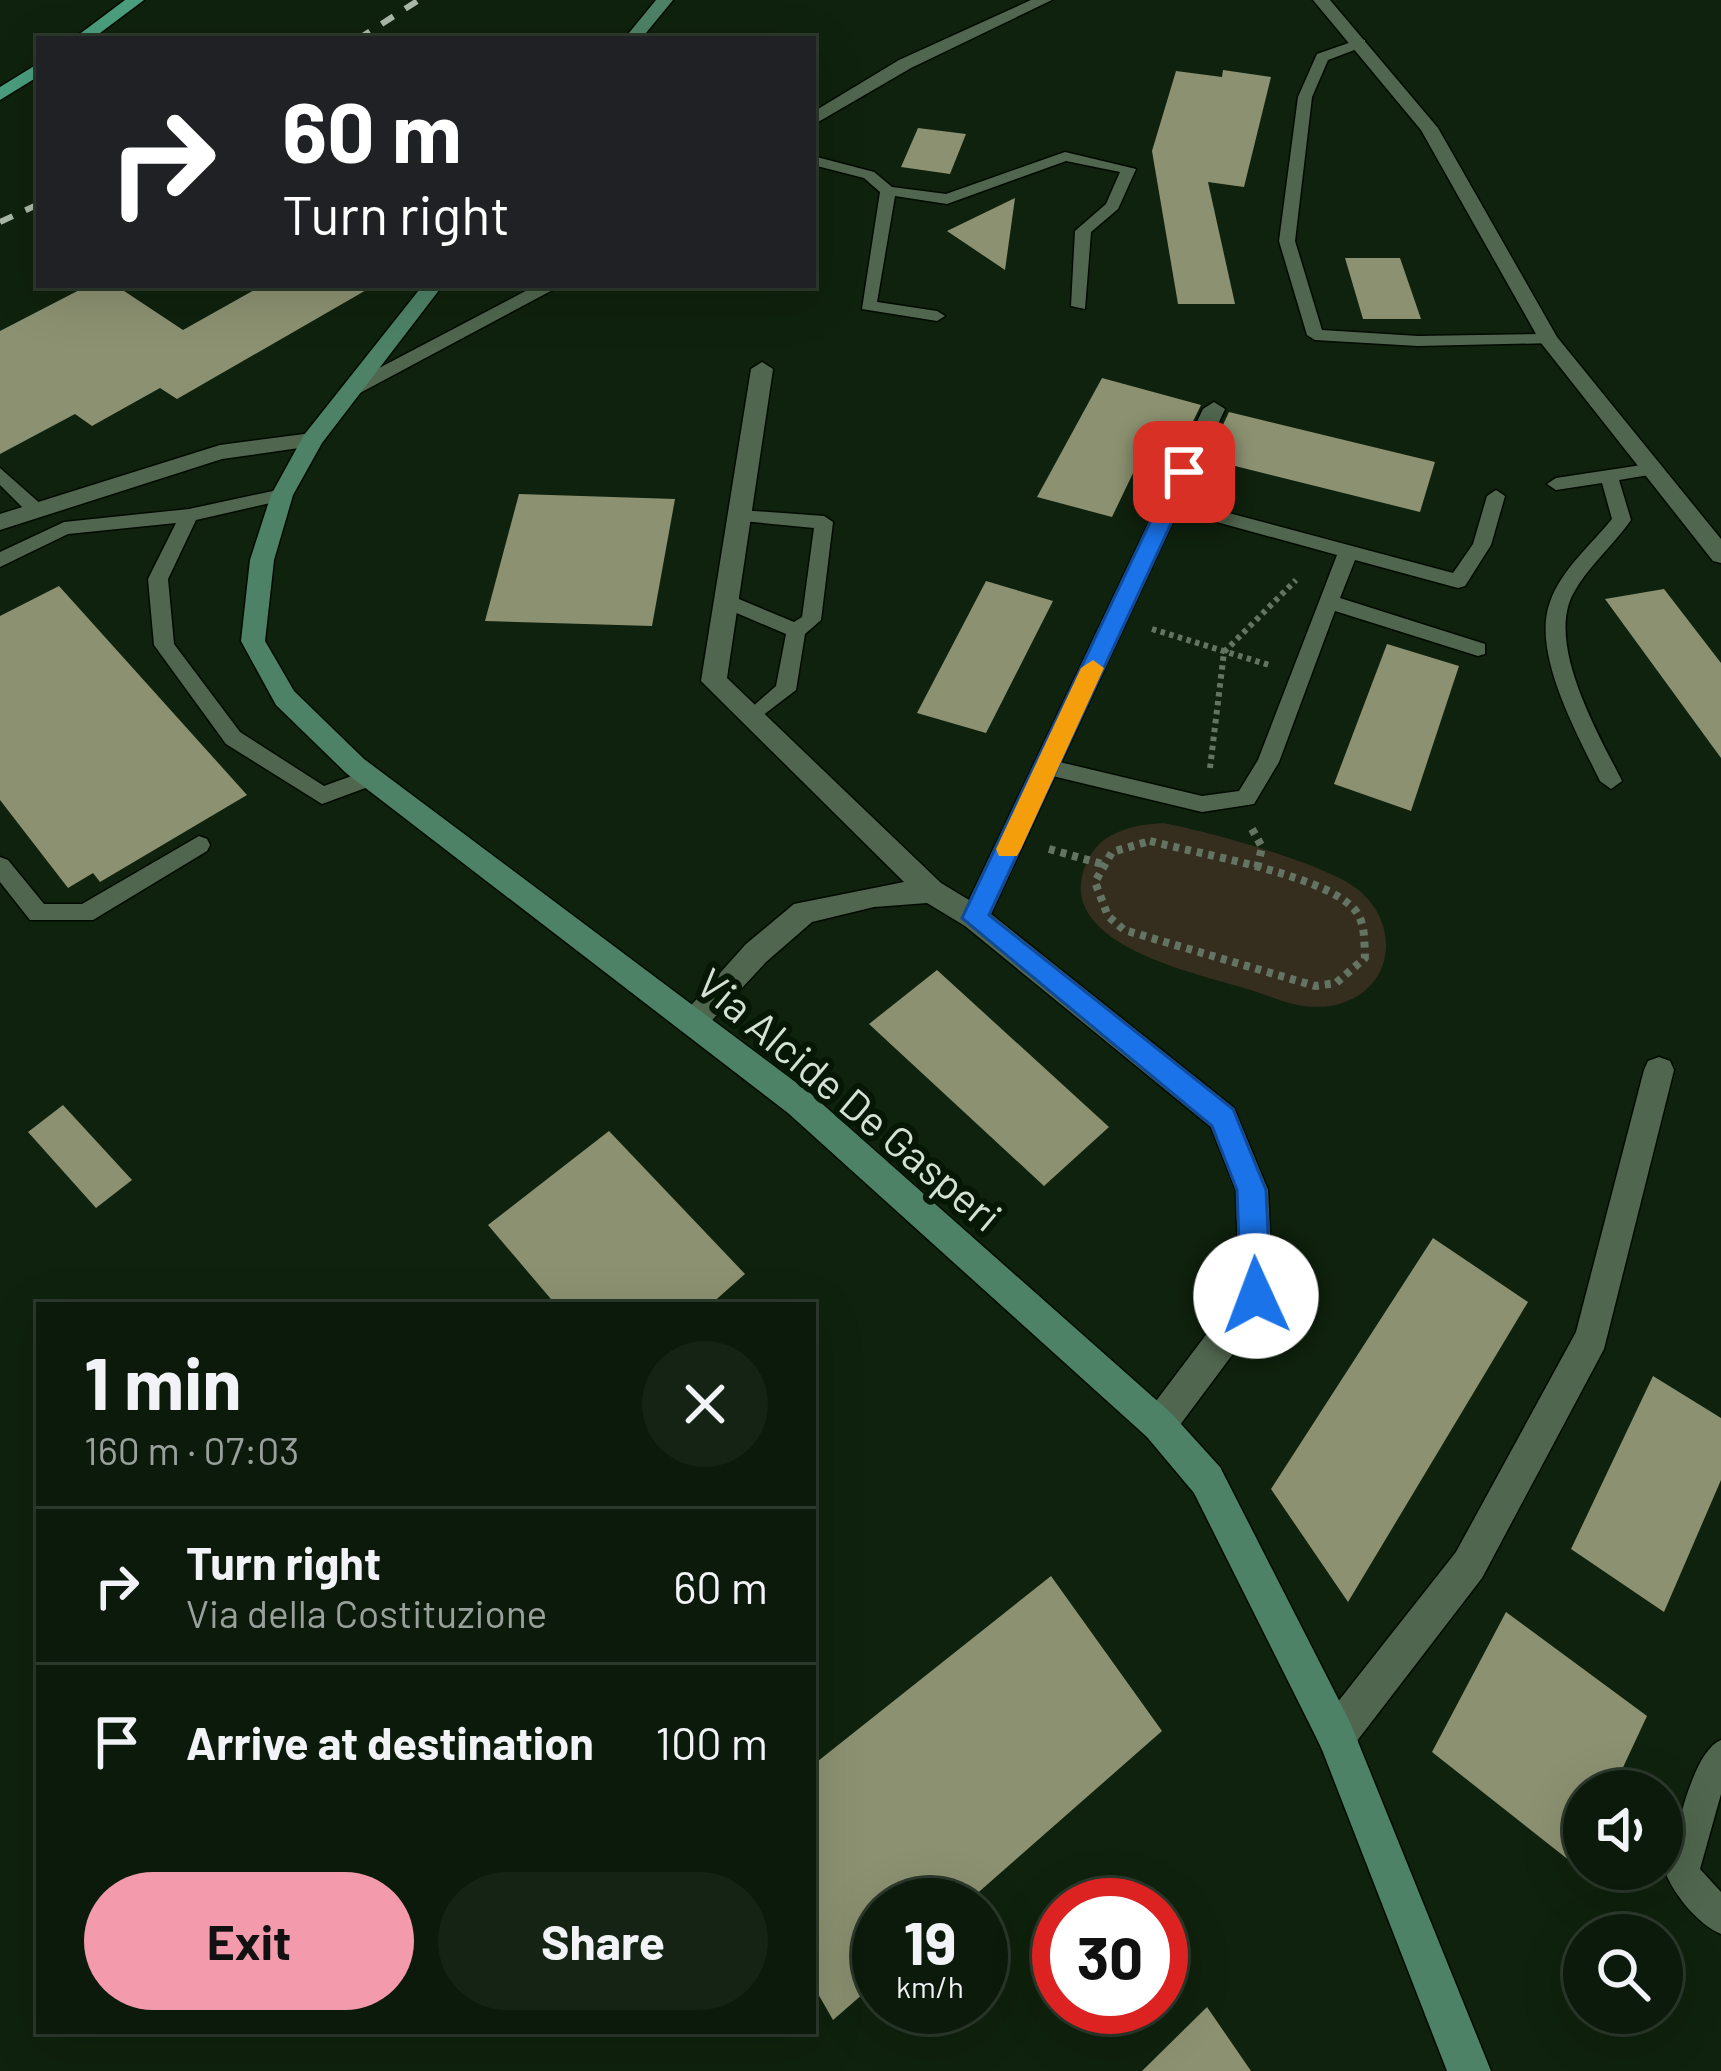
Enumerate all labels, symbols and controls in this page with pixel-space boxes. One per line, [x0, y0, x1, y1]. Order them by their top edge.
text: 60 m [282, 79, 462, 180]
icon: right [84, 84, 240, 240]
text: Turn right [282, 181, 510, 246]
pin [1133, 421, 1235, 523]
icon: arrive [1151, 439, 1217, 505]
street label: Via Alcide De Gasperi [687, 957, 1013, 1241]
position arrow [1193, 1233, 1319, 1359]
text: 1 min [84, 1338, 242, 1424]
button: close [642, 1341, 768, 1467]
text: 160 m · 07:03 [84, 1426, 299, 1473]
text: Turn right [186, 1535, 381, 1589]
icon: right [84, 1553, 150, 1619]
text: 60 m [673, 1559, 768, 1613]
text: Via della Costituzione [186, 1589, 547, 1636]
icon: arrive [84, 1709, 150, 1775]
text: Arrive at destination [186, 1715, 594, 1769]
text: 100 m [655, 1715, 768, 1769]
map controls [1563, 1770, 1683, 2034]
button: sound [1563, 1770, 1683, 1890]
button: Exit [84, 1872, 414, 2010]
button: Share [438, 1872, 768, 2010]
speed limit sign: 30 [1032, 1878, 1188, 2034]
text: 19 [903, 1905, 957, 1977]
button: search [1563, 1914, 1683, 2034]
text: km/h [896, 1968, 964, 2004]

